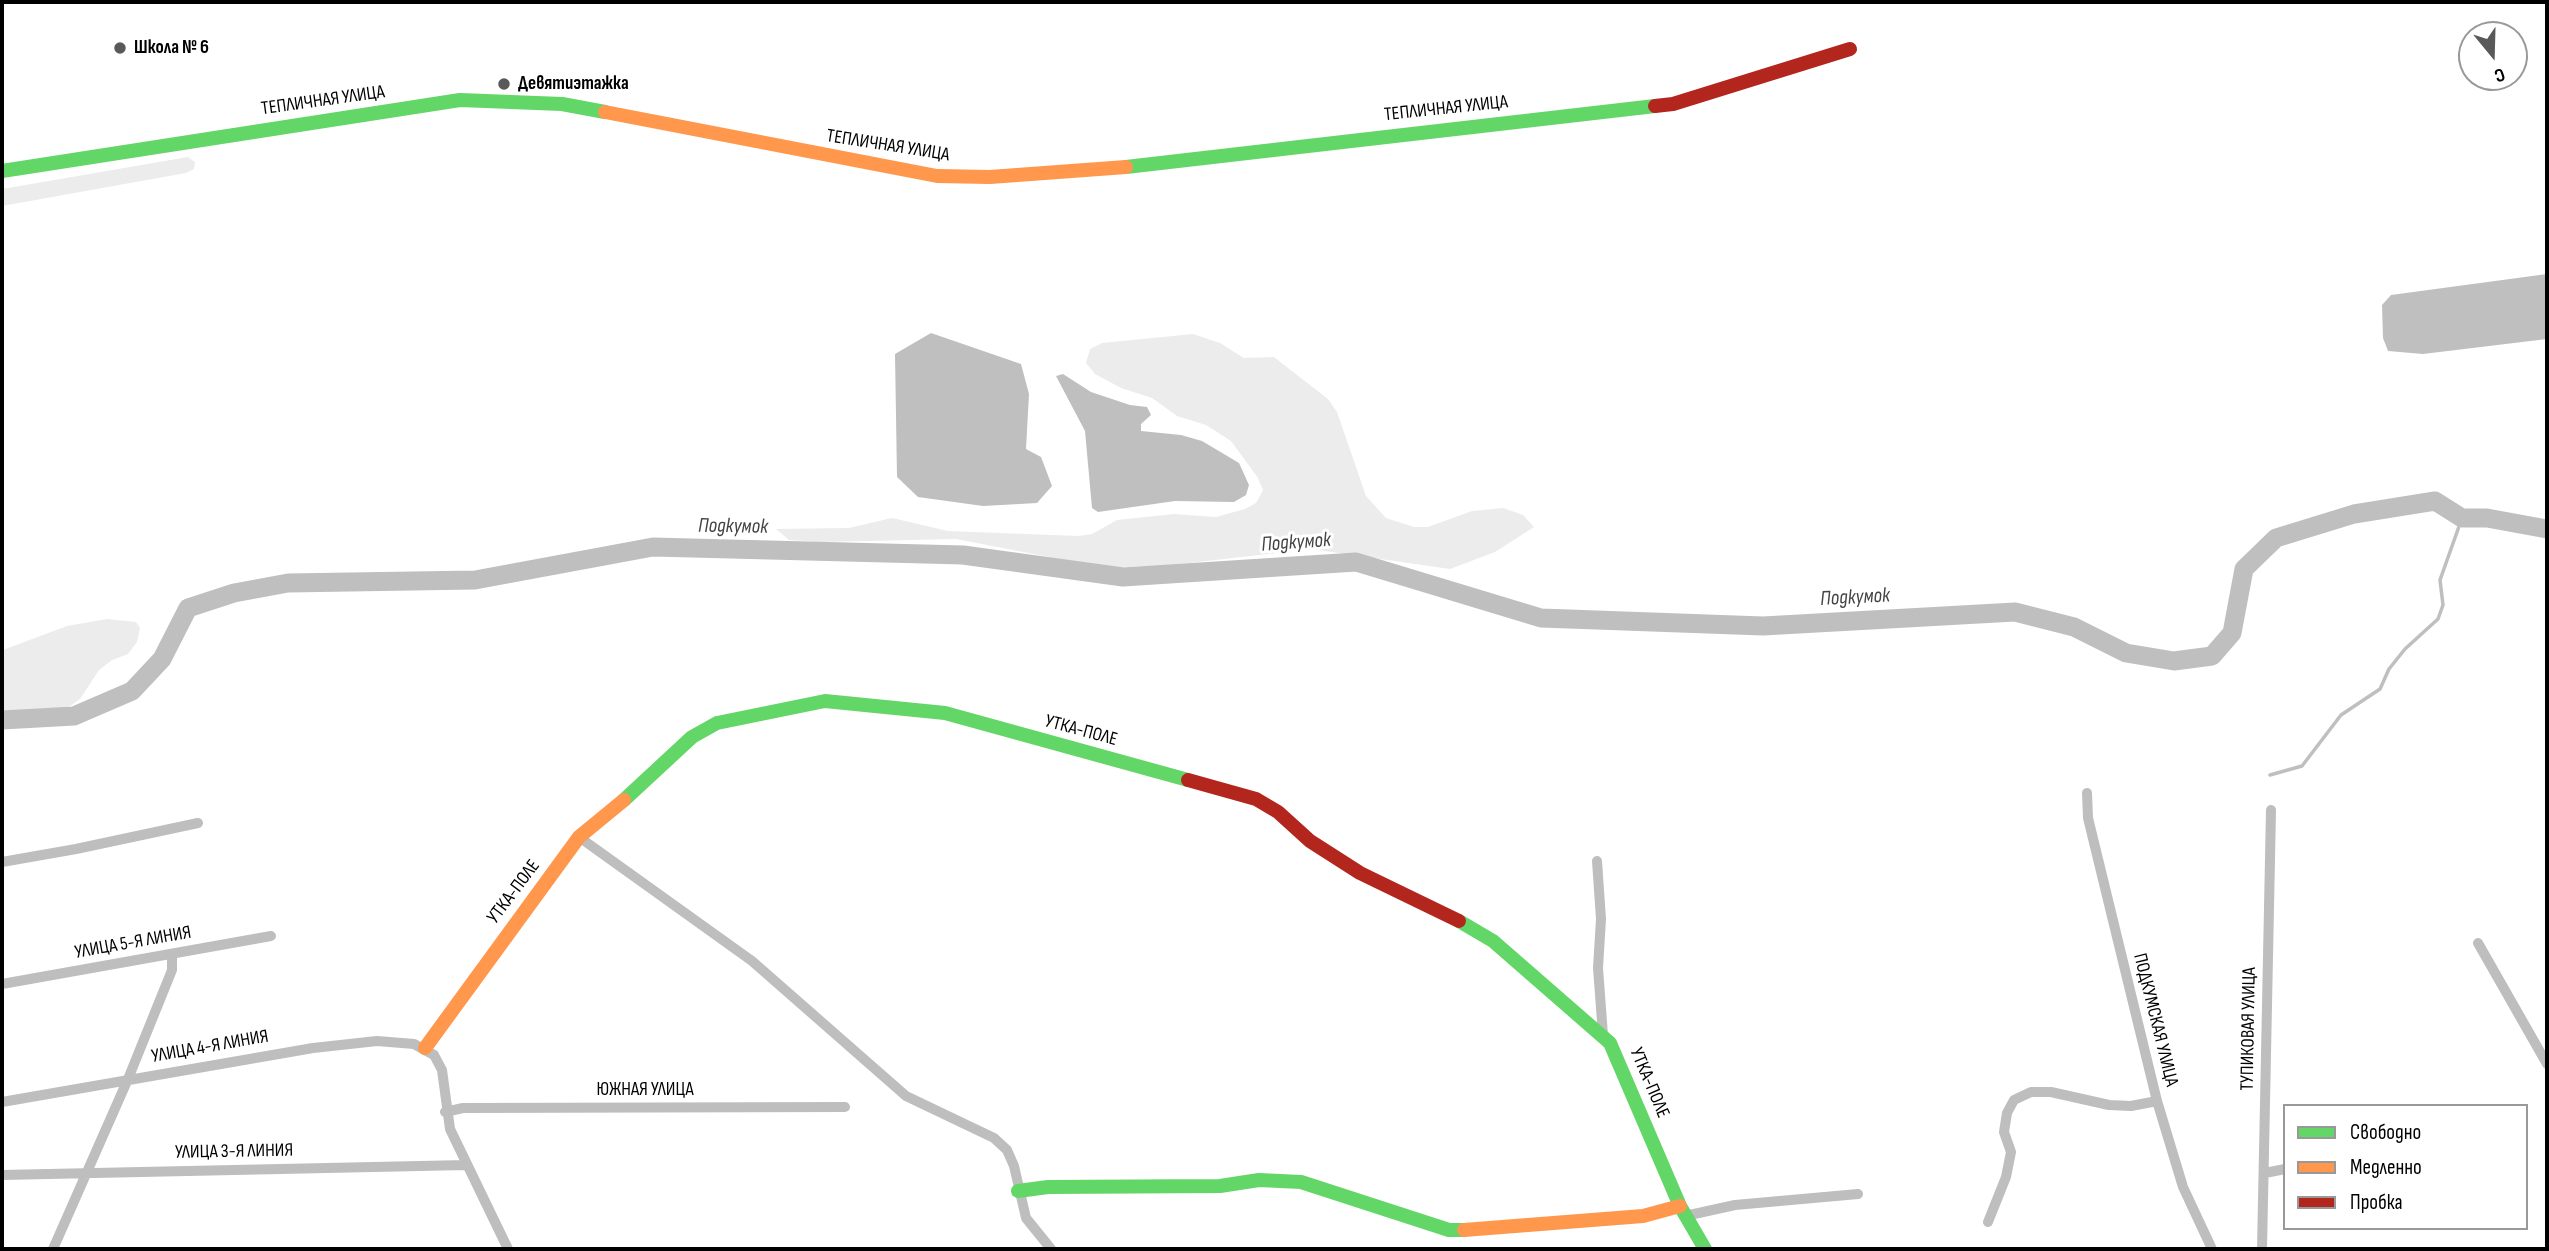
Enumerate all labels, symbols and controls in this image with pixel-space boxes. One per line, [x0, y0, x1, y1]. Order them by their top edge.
north arrow [2458, 21, 2528, 91]
place label: Школа № 6 [134, 37, 209, 59]
marker: Школа № 6 [112, 40, 128, 56]
text: С [2491, 62, 2508, 87]
place label: Девятиэтажка [518, 73, 629, 95]
marker: Девятиэтажка [496, 76, 512, 92]
street label: ТЕПЛИЧНАЯ УЛИЦА [260, 81, 386, 121]
street label: ТЕПЛИЧНАЯ УЛИЦА [1383, 91, 1509, 127]
street label: ТЕПЛИЧНАЯ УЛИЦА [825, 125, 951, 167]
water label: Подкумок [698, 514, 768, 540]
water label: Подкумок [1260, 528, 1332, 558]
water label: Подкумок [1820, 584, 1890, 612]
street label: УТКА-ПОЛЕ [1042, 710, 1120, 752]
street label: УТКА-ПОЛЕ [483, 856, 545, 928]
street label: УЛИЦА 5-Я ЛИНИЯ [73, 922, 193, 964]
street label: ПОДКУМСКАЯ УЛИЦА [2127, 951, 2183, 1089]
street label: ТУПИКОВАЯ УЛИЦА [2237, 967, 2261, 1091]
street label: УЛИЦА 4-Я ЛИНИЯ [150, 1026, 270, 1068]
street label: УТКА-ПОЛЕ [1624, 1044, 1674, 1122]
street label: ЮЖНАЯ УЛИЦА [596, 1079, 694, 1101]
legend [2283, 1104, 2528, 1230]
text: Свободно [2350, 1120, 2421, 1145]
street label: УЛИЦА 3-Я ЛИНИЯ [175, 1140, 293, 1164]
text: Медленно [2350, 1155, 2422, 1180]
text: Пробка [2350, 1190, 2403, 1215]

